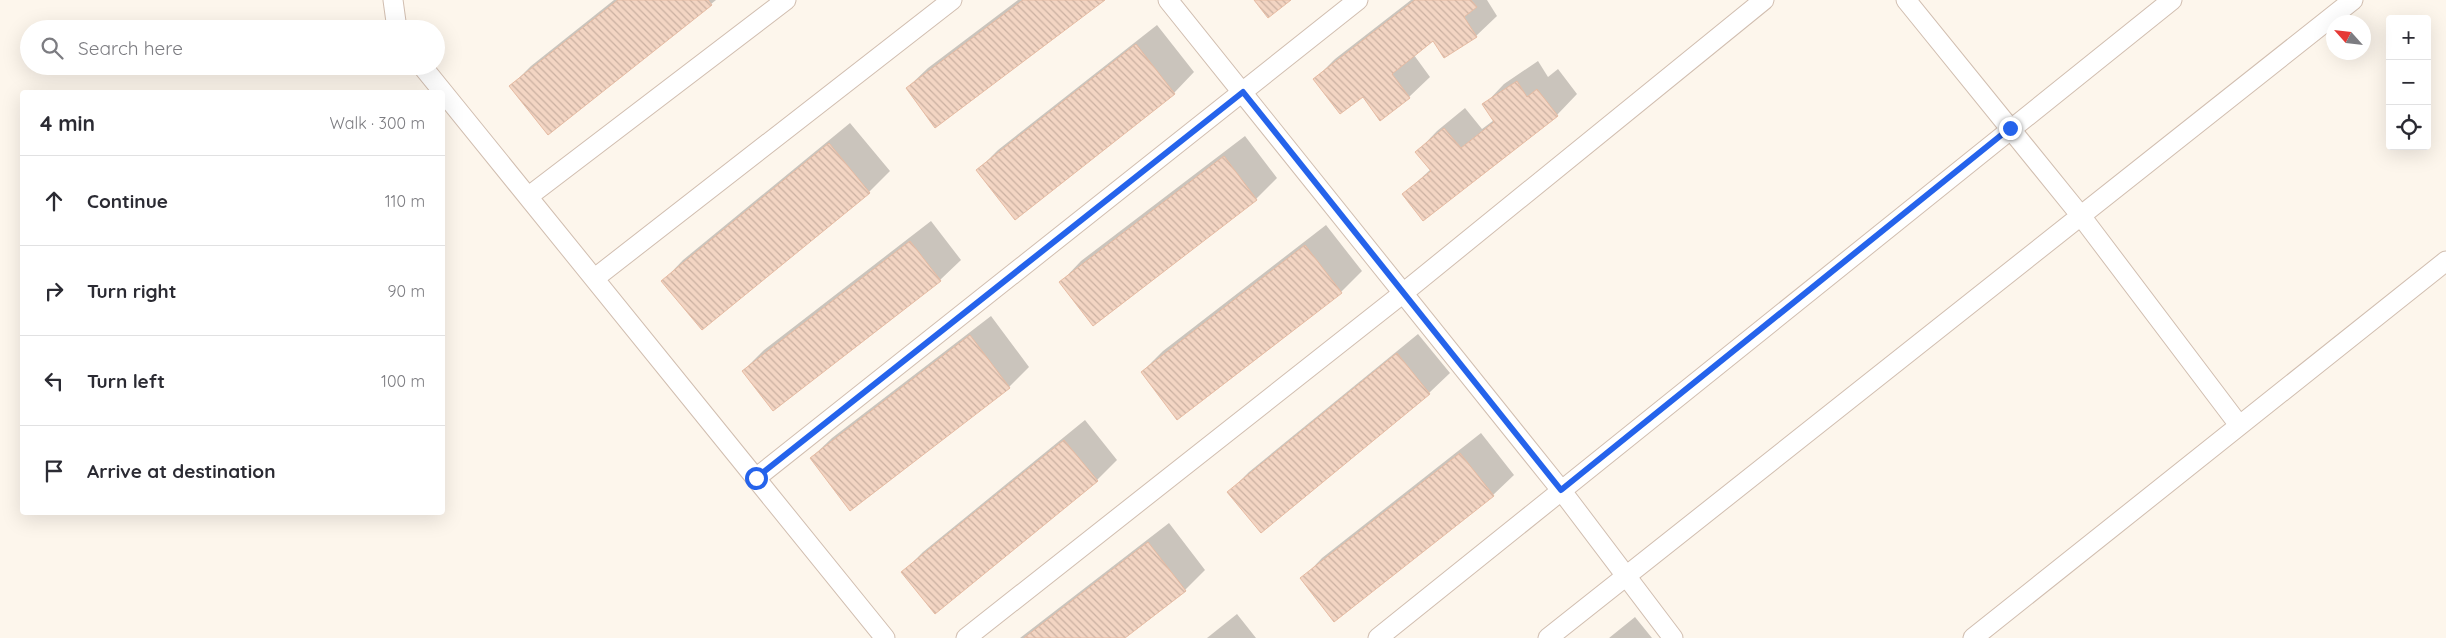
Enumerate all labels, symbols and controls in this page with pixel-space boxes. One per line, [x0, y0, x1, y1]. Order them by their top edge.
north arrow [2326, 15, 2371, 60]
map controls [2386, 15, 2431, 150]
button: + [2386, 15, 2431, 60]
search box [20, 20, 445, 75]
icon: search [38, 34, 66, 62]
text: Search here [78, 36, 183, 60]
button: − [2386, 60, 2431, 105]
button: locate [2386, 105, 2431, 150]
text: 4 min [40, 110, 95, 136]
text: Walk · 300 m [330, 113, 425, 133]
route end [1999, 117, 2022, 140]
icon: ahead [40, 187, 68, 215]
text: Continue [87, 189, 168, 213]
text: 110 m [385, 191, 425, 211]
icon: right [40, 277, 68, 305]
text: Turn right [87, 279, 176, 303]
text: 90 m [388, 281, 425, 301]
icon: left [40, 367, 68, 395]
text: Turn left [87, 369, 165, 393]
text: 100 m [381, 371, 425, 391]
icon: arrive [40, 457, 68, 485]
text: Arrive at destination [87, 459, 276, 483]
route start [745, 467, 768, 490]

